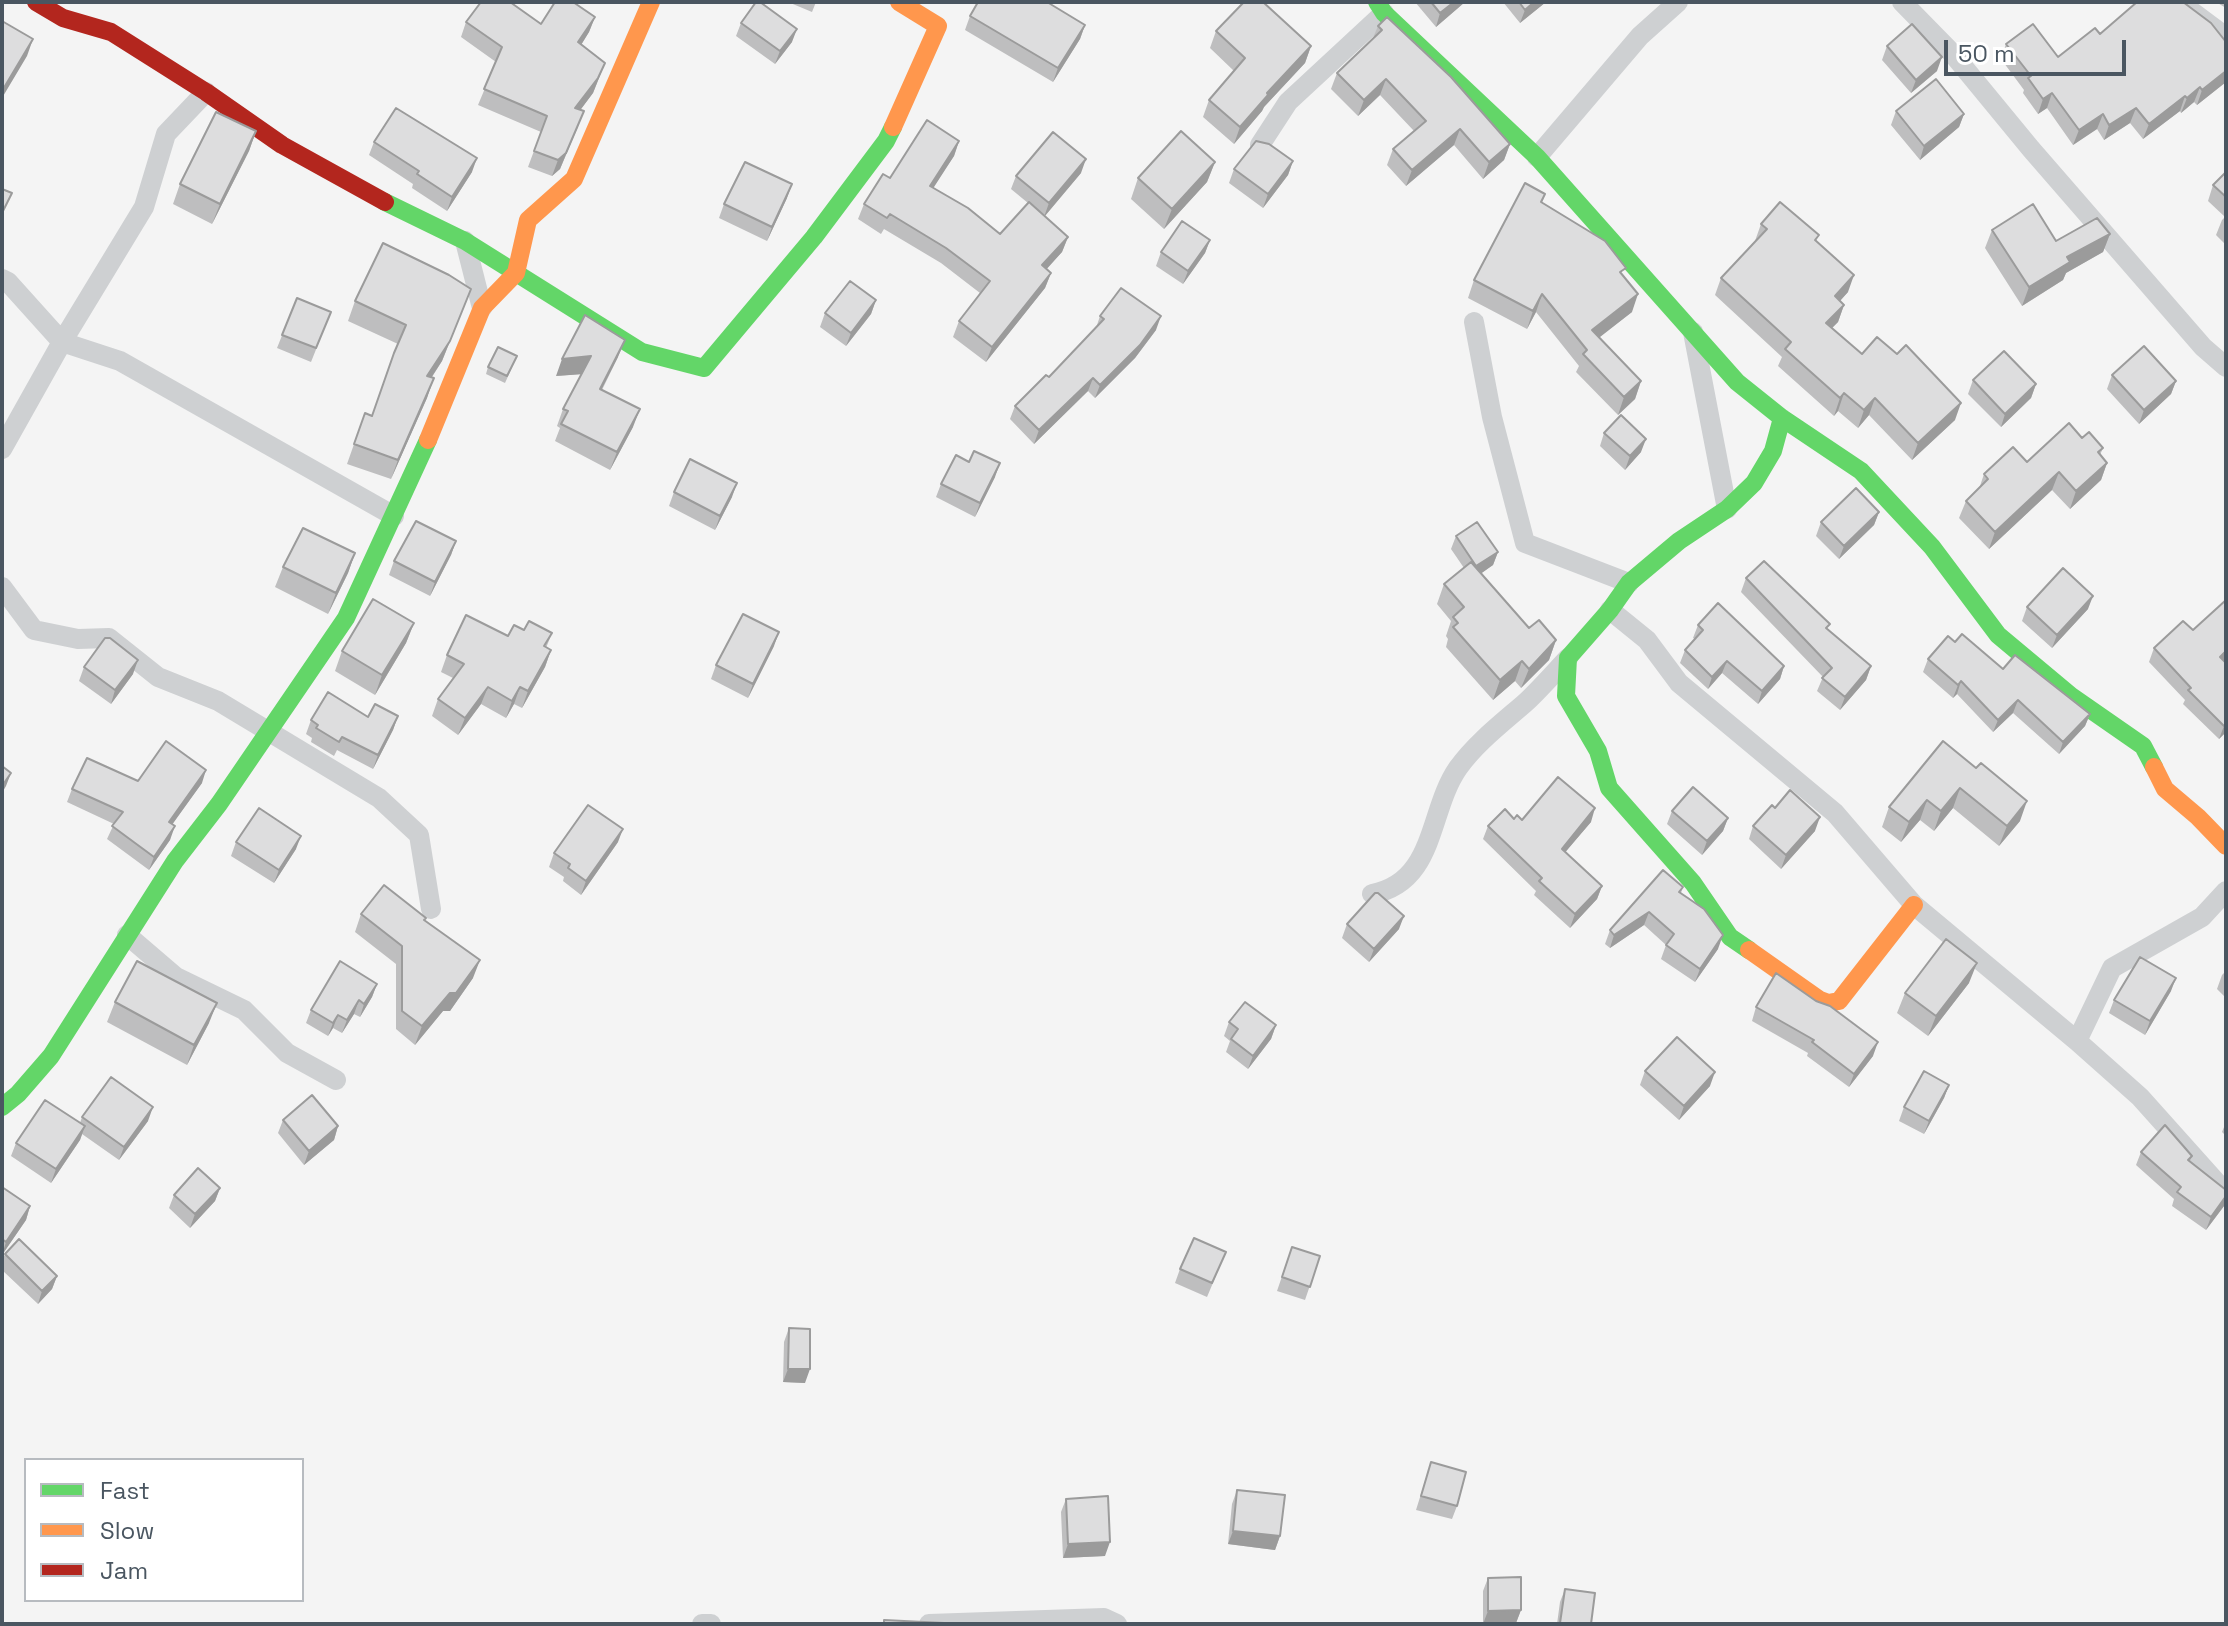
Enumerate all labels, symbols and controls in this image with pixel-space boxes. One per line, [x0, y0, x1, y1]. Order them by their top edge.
scale bar [1948, 24, 2130, 74]
text: 50 m [1958, 38, 2015, 69]
legend [24, 1458, 304, 1602]
text: Fast [100, 1475, 150, 1506]
text: Slow [100, 1515, 154, 1546]
text: Jam [100, 1555, 148, 1586]

